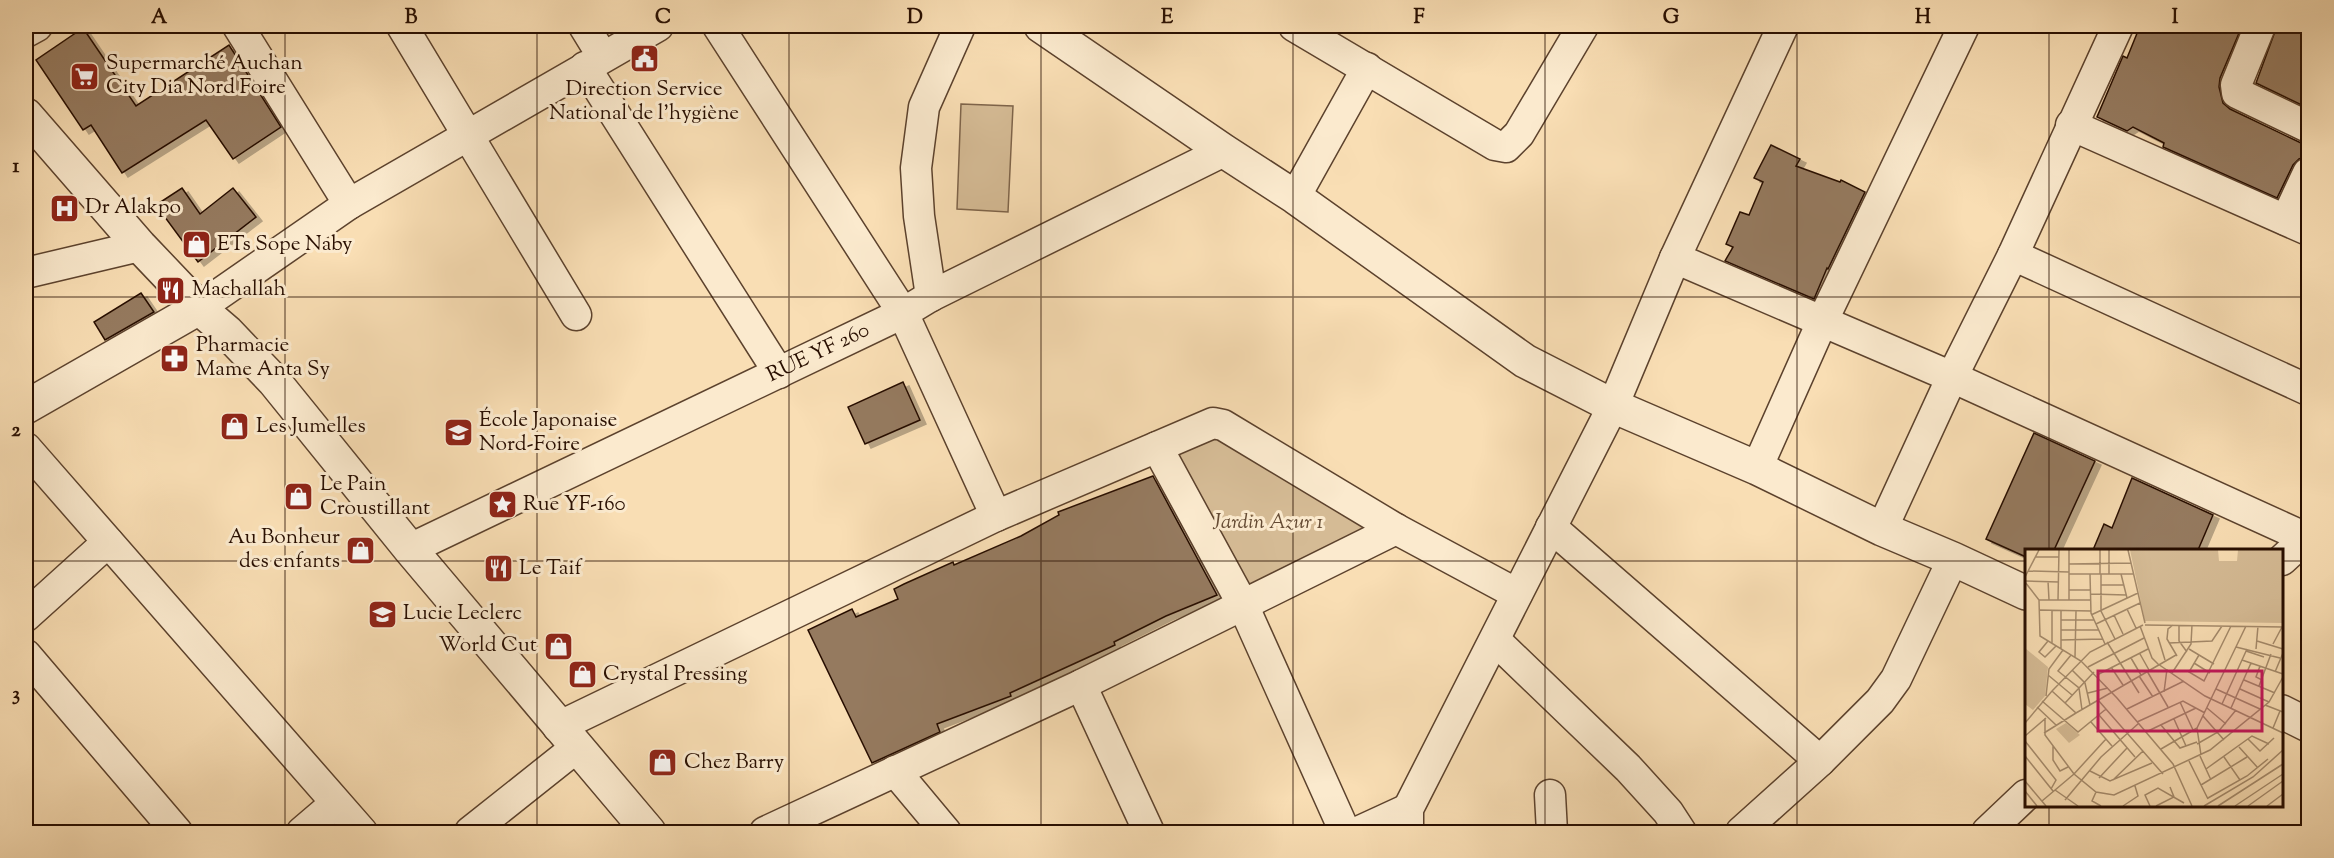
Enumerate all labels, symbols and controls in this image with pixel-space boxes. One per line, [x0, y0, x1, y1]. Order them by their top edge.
text: A [151, 4, 168, 33]
text: B [405, 4, 418, 33]
text: C [655, 4, 671, 33]
text: D [907, 4, 923, 33]
text: E [1161, 4, 1174, 33]
text: F [1413, 4, 1425, 33]
text: G [1663, 4, 1680, 33]
text: H [1915, 4, 1931, 33]
text: I [2172, 4, 2179, 33]
public building icon: Direction Service National de l'hygiène [628, 43, 660, 75]
place label: Supermarché Auchan City Dia Nord Foire [106, 49, 303, 103]
supermarket icon: Supermarché Auchan City Dia Nord Foire [69, 60, 101, 92]
place label: Direction Service National de l'hygiène [549, 75, 739, 129]
text: 1 [13, 153, 20, 182]
hospital icon: Dr Alakpo [48, 192, 80, 224]
place label: Dr Alakpo [85, 193, 181, 223]
shop icon: ETs Sope Naby [180, 229, 212, 261]
place label: ETs Sope Naby [217, 230, 353, 260]
restaurant icon: Machallah [155, 274, 187, 306]
place label: Machallah [192, 275, 286, 305]
street label: RUE YF 260 [762, 316, 875, 391]
place label: Pharmacie Mame Anta Sy [196, 331, 331, 385]
pharmacy icon: Pharmacie Mame Anta Sy [159, 342, 191, 374]
place label: École Japonaise Nord-Foire [479, 406, 617, 460]
shop icon: Les Jumelles [219, 411, 251, 443]
place label: Les Jumelles [256, 412, 366, 442]
text: 2 [11, 417, 21, 446]
school or university icon: École Japonaise Nord-Foire [442, 417, 474, 449]
place label: Le Pain Croustillant [320, 470, 430, 524]
shop icon: Le Pain Croustillant [283, 481, 315, 513]
place icon: Rue YF-160 [486, 489, 518, 521]
place label: Rue YF-160 [523, 490, 626, 520]
park label: Jardin Azur 1 [1212, 508, 1323, 538]
place label: Au Bonheur des enfants [228, 523, 340, 577]
shop icon: Au Bonheur des enfants [345, 534, 377, 566]
inset map [2025, 549, 2283, 807]
restaurant icon: Le Taif [482, 553, 514, 585]
place label: Le Taif [519, 554, 583, 584]
school or university icon: Lucie Leclerc [366, 598, 398, 630]
place label: Lucie Leclerc [403, 599, 522, 629]
shop icon: World Cut [542, 630, 574, 662]
place label: World Cut [439, 631, 537, 661]
shop icon: Crystal Pressing [566, 659, 598, 691]
place label: Crystal Pressing [603, 660, 748, 690]
text: 3 [12, 681, 20, 710]
shop icon: Chez Barry [647, 747, 679, 779]
place label: Chez Barry [684, 748, 785, 778]

